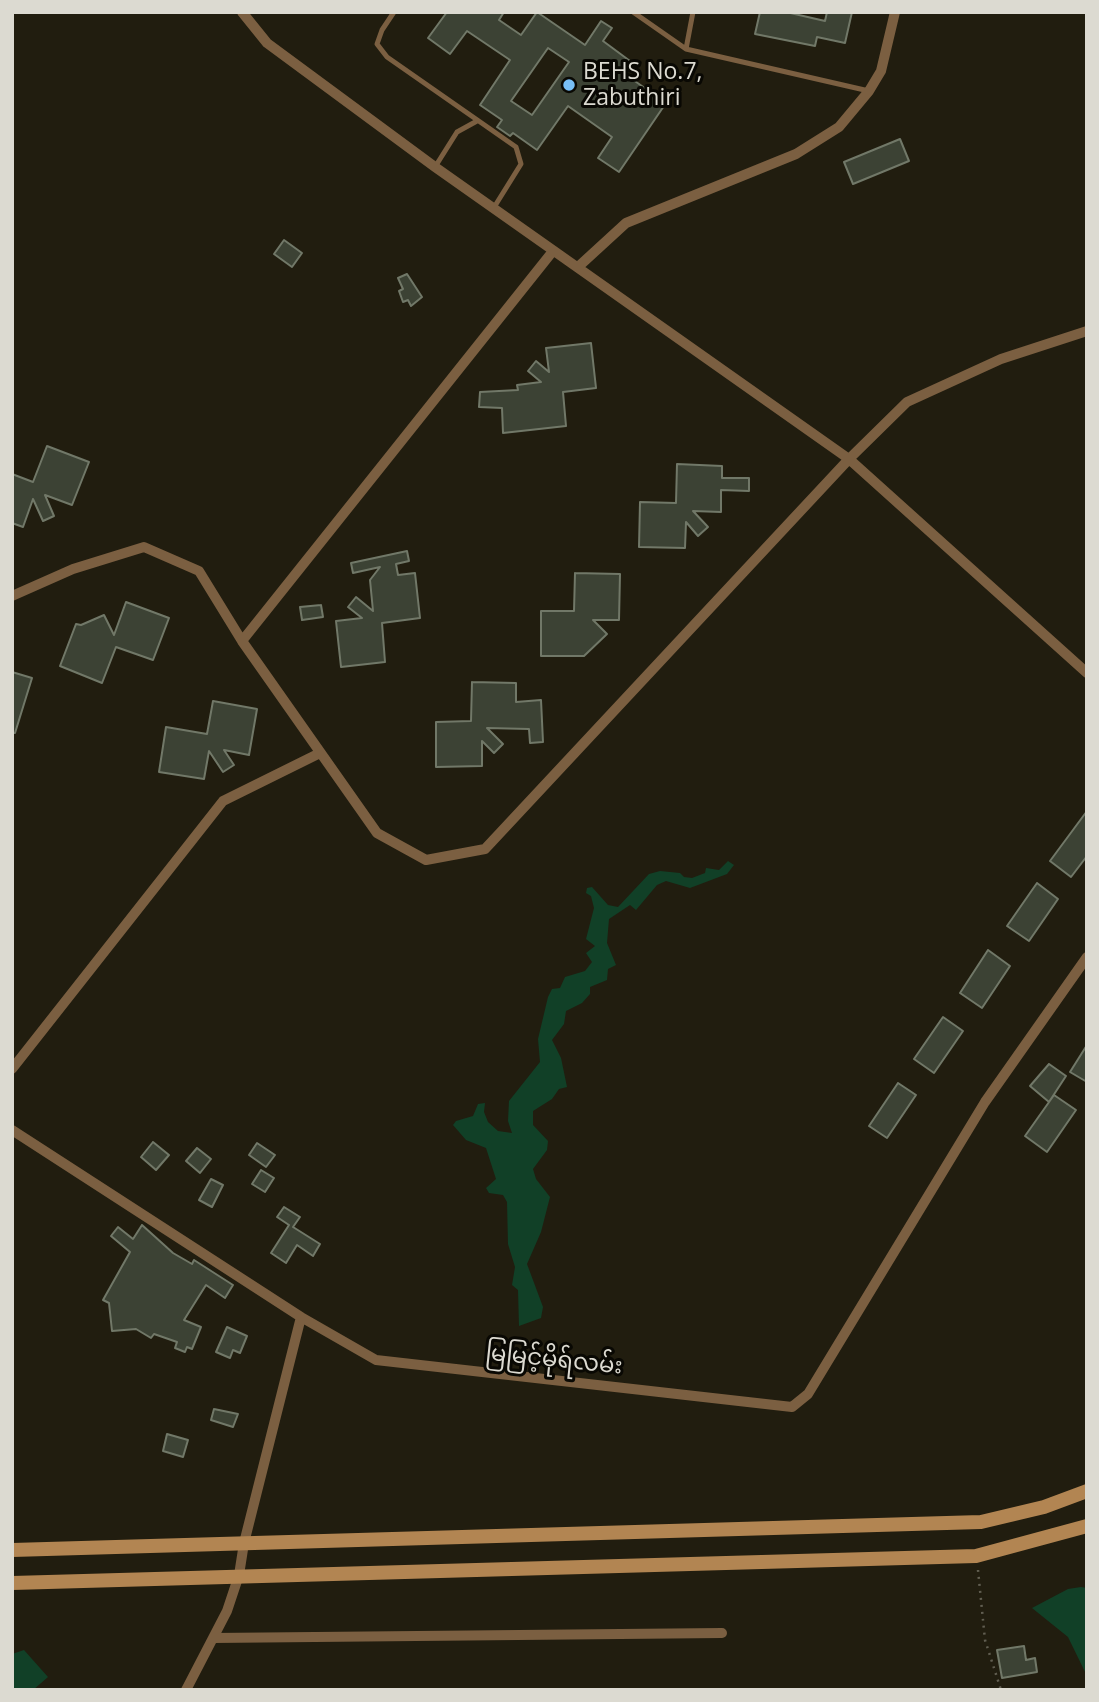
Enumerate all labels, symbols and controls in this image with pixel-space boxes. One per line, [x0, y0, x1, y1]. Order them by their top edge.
place label: BEHS No.7, Zabuthiri [583, 58, 702, 112]
marker: BEHS No.7, Zabuthiri [561, 77, 577, 93]
street label: မြမြင့်မိုရ်လမ်း [484, 1339, 624, 1381]

